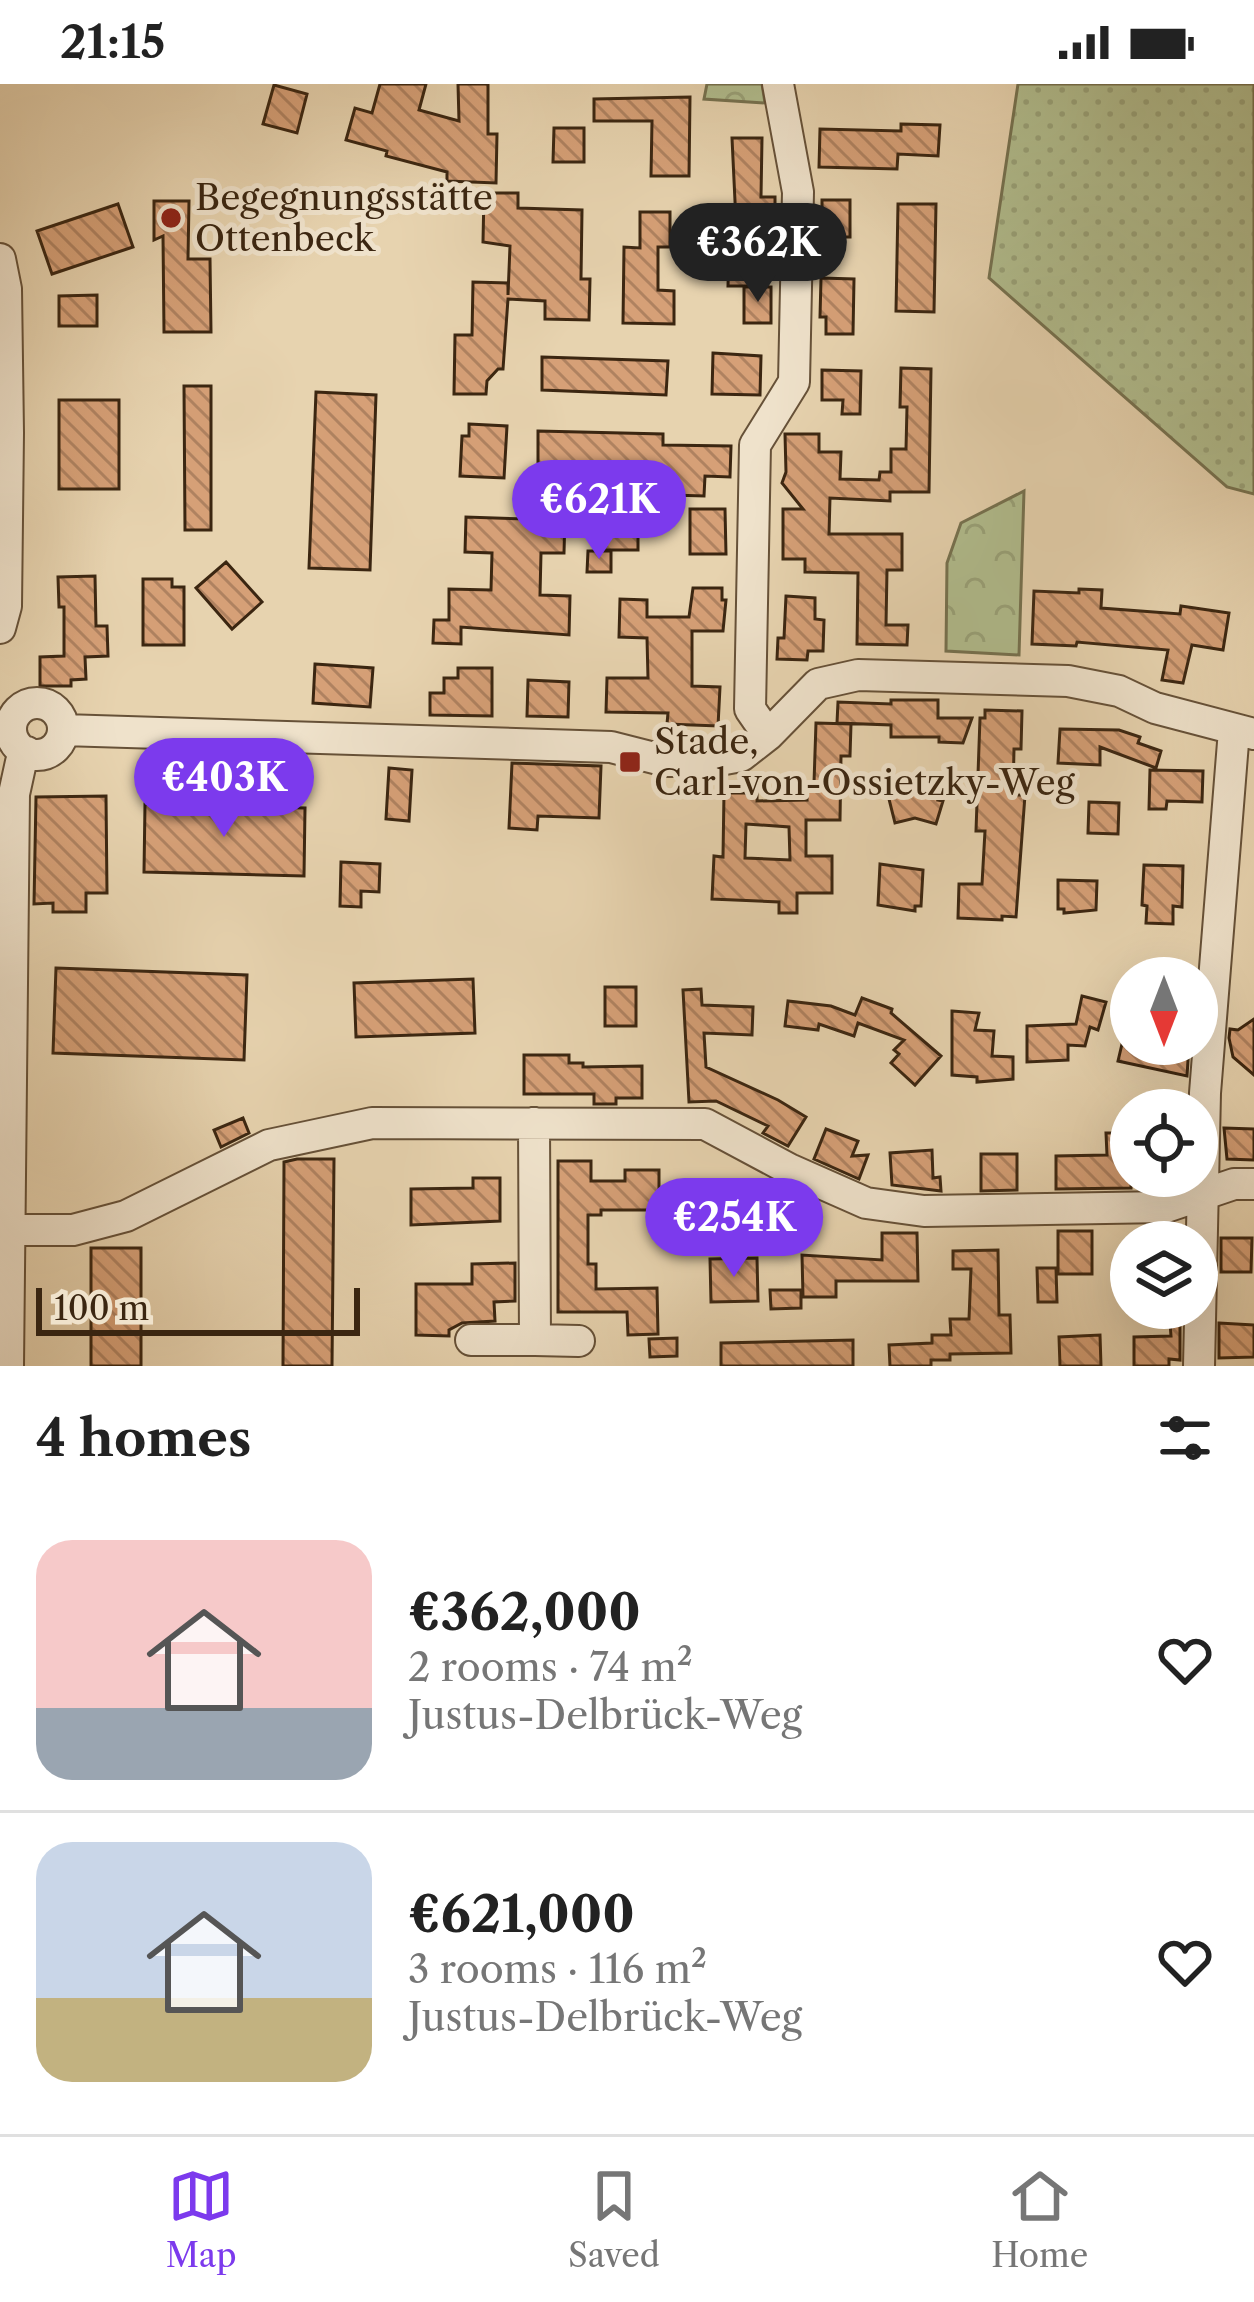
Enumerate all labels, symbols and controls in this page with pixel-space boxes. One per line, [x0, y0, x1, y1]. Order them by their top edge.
text: 21:15 [60, 14, 165, 70]
place label: Begegnungsstätte Ottenbeck [195, 175, 493, 260]
pin: €362K [674, 203, 842, 305]
marker: Begegnungsstätte Ottenbeck [158, 205, 184, 231]
text: €362K [696, 218, 820, 266]
pin: €621K [515, 460, 683, 562]
text: €621K [539, 475, 659, 523]
place label: Stade, Carl-von-Ossietzky-Weg [654, 719, 1076, 804]
pin: €403K [140, 738, 308, 840]
marker: Stade, Carl-von-Ossietzky-Weg [617, 749, 643, 775]
text: €403K [161, 753, 287, 801]
north arrow [1110, 957, 1218, 1065]
map controls [1110, 957, 1218, 1329]
button: locate [1110, 1089, 1218, 1197]
pin: €254K [650, 1178, 818, 1280]
text: €254K [672, 1193, 796, 1241]
button: layers [1110, 1221, 1218, 1329]
scale bar [36, 1282, 360, 1335]
text: 100 m [54, 1288, 149, 1329]
icon: filters [1152, 1405, 1218, 1471]
text: 4 homes [36, 1407, 251, 1469]
text: €362,000 [408, 1581, 641, 1643]
icon: home [132, 1588, 276, 1732]
icon: heart [1152, 1627, 1218, 1693]
text: 2 rooms · 74 m² [408, 1643, 693, 1691]
text: Justus-Delbrück-Weg [408, 1691, 802, 1739]
text: €621,000 [408, 1883, 635, 1945]
icon: home [132, 1890, 276, 2034]
icon: heart [1152, 1929, 1218, 1995]
text: 3 rooms · 116 m² [408, 1945, 707, 1993]
text: Justus-Delbrück-Weg [408, 1993, 802, 2041]
tab: Map [166, 2163, 237, 2276]
tab: Saved [568, 2163, 660, 2276]
tab: Home [991, 2163, 1088, 2276]

